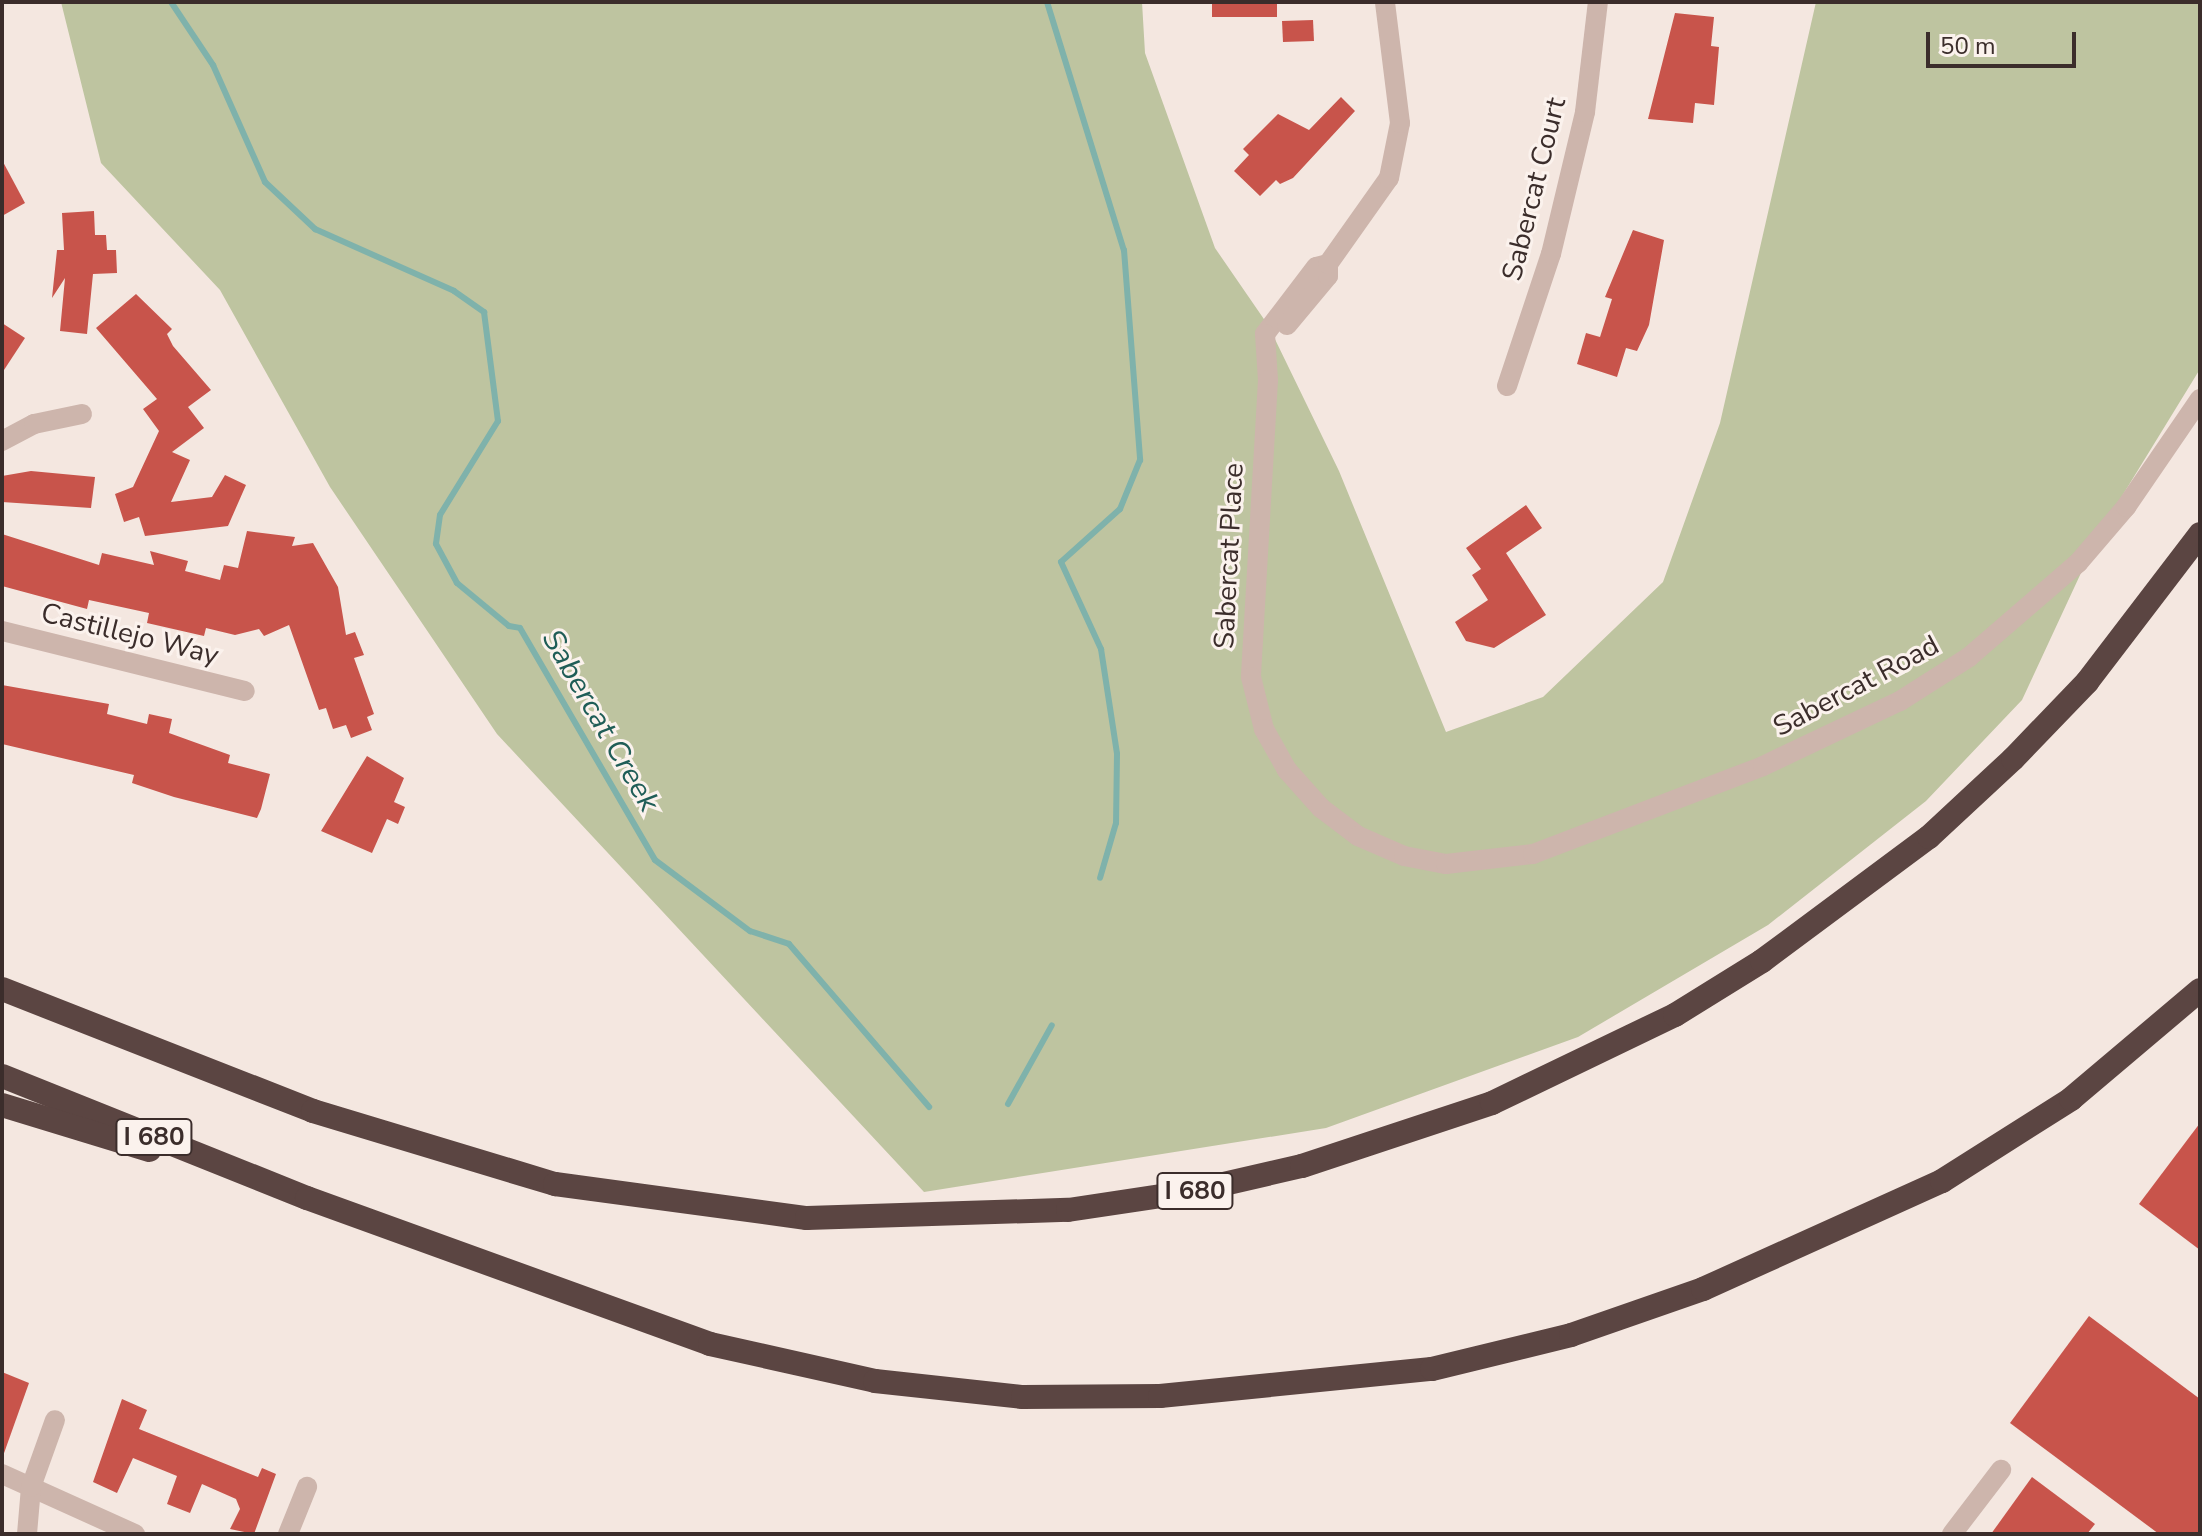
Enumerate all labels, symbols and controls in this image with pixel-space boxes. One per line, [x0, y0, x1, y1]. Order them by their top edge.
scale bar [1930, 16, 2080, 66]
text: 50 m [1940, 30, 1996, 62]
street label: Sabercat Court [1495, 94, 1573, 284]
street label: Sabercat Place [1207, 462, 1251, 650]
street label: Castillejo Way [38, 596, 222, 672]
water label: Sabercat Creek [533, 624, 667, 818]
street label: Sabercat Road [1767, 628, 1945, 744]
road number: I 680 [114, 1115, 194, 1159]
road number: I 680 [1155, 1169, 1235, 1213]

